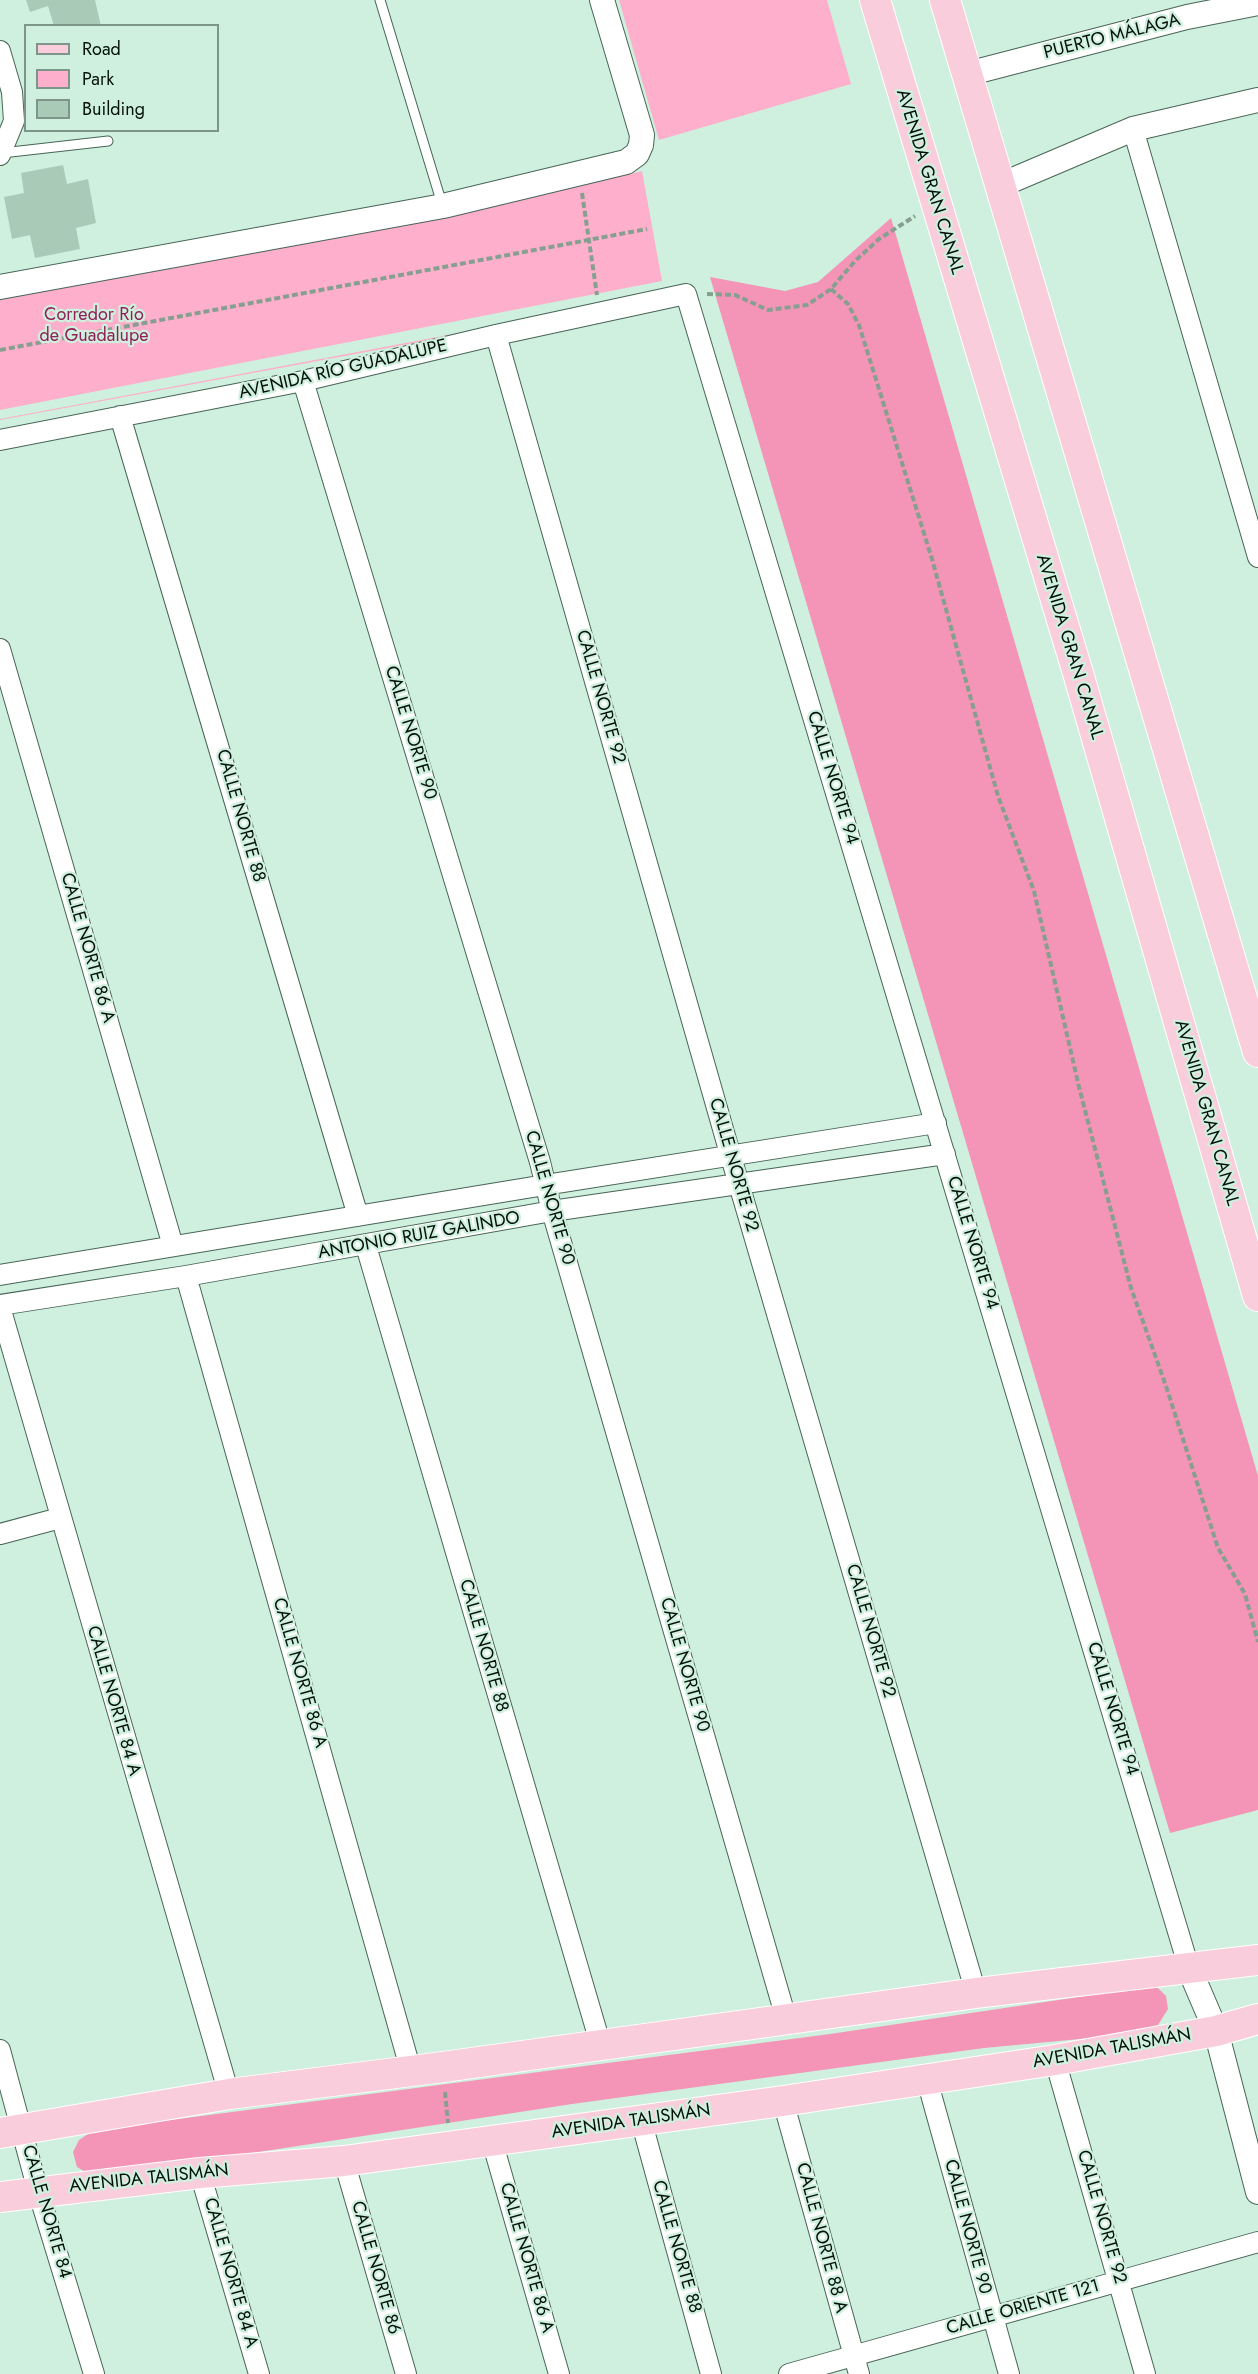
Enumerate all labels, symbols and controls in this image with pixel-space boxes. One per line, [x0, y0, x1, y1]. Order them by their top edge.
street label: PUERTO MÁLAGA [1041, 10, 1183, 64]
legend [24, 24, 219, 132]
text: Road [82, 36, 121, 62]
text: Park [82, 66, 114, 92]
street label: AVENIDA GRAN CANAL [891, 87, 967, 277]
text: Building [82, 96, 145, 122]
park label: Corredor Río de Guadalupe [39, 305, 149, 348]
street label: AVENIDA RÍO GUADALUPE [237, 336, 449, 404]
street label: AVENIDA GRAN CANAL [1031, 552, 1107, 742]
street label: CALLE NORTE 92 [571, 628, 629, 766]
street label: CALLE NORTE 90 [379, 664, 441, 802]
street label: CALLE NORTE 94 [801, 709, 863, 847]
street label: CALLE NORTE 88 [211, 747, 269, 885]
street label: CALLE NORTE 86 A [55, 871, 119, 1025]
street label: AVENIDA GRAN CANAL [1169, 1018, 1243, 1208]
street label: CALLE NORTE 92 [704, 1096, 762, 1234]
street label: CALLE NORTE 90 [520, 1128, 578, 1268]
street label: CALLE NORTE 94 [941, 1174, 1003, 1312]
street label: ANTONIO RUIZ GALINDO [316, 1208, 522, 1264]
street label: CALLE NORTE 92 [841, 1562, 899, 1700]
street label: CALLE NORTE 88 [454, 1577, 512, 1715]
street label: CALLE NORTE 90 [655, 1595, 713, 1735]
street label: CALLE NORTE 86 A [267, 1596, 331, 1750]
street label: CALLE NORTE 84 A [81, 1624, 145, 1778]
street label: CALLE NORTE 94 [1081, 1640, 1143, 1778]
street label: AVENIDA TALISMÁN [1031, 2024, 1193, 2074]
street label: AVENIDA TALISMÁN [550, 2100, 712, 2144]
street label: CALLE NORTE 84 [17, 2143, 75, 2281]
street label: CALLE NORTE 92 [1072, 2148, 1130, 2286]
street label: CALLE NORTE 90 [939, 2157, 995, 2297]
street label: AVENIDA TALISMÁN [68, 2160, 230, 2198]
street label: CALLE NORTE 88 A [791, 2161, 851, 2315]
street label: CALLE NORTE 88 [647, 2178, 705, 2316]
street label: CALLE NORTE 86 A [494, 2181, 558, 2335]
street label: CALLE NORTE 84 A [198, 2196, 262, 2350]
street label: CALLE NORTE 86 [346, 2199, 404, 2337]
street label: CALLE ORIENTE 121 [944, 2276, 1102, 2340]

